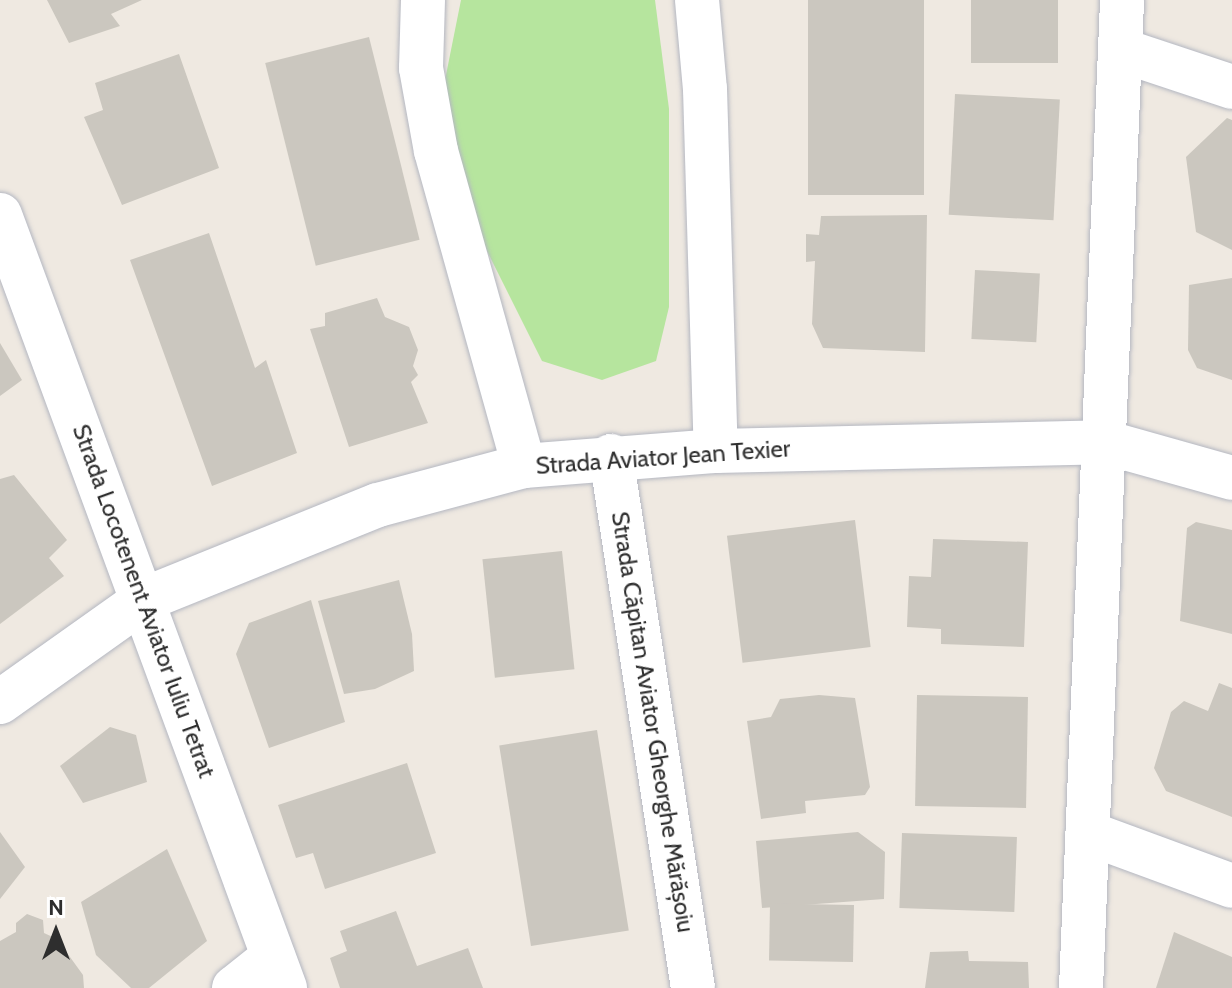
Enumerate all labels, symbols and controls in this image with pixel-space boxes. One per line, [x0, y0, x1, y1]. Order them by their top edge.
street label: Strada Locotenent Aviator Iuliu Tetrat [67, 420, 221, 782]
street label: Strada Aviator Jean Texier [535, 434, 791, 480]
street label: Strada Căpitan Aviator Gheorghe Mărășoiu [605, 510, 701, 934]
north arrow [16, 892, 96, 972]
text: N [48, 894, 64, 921]

